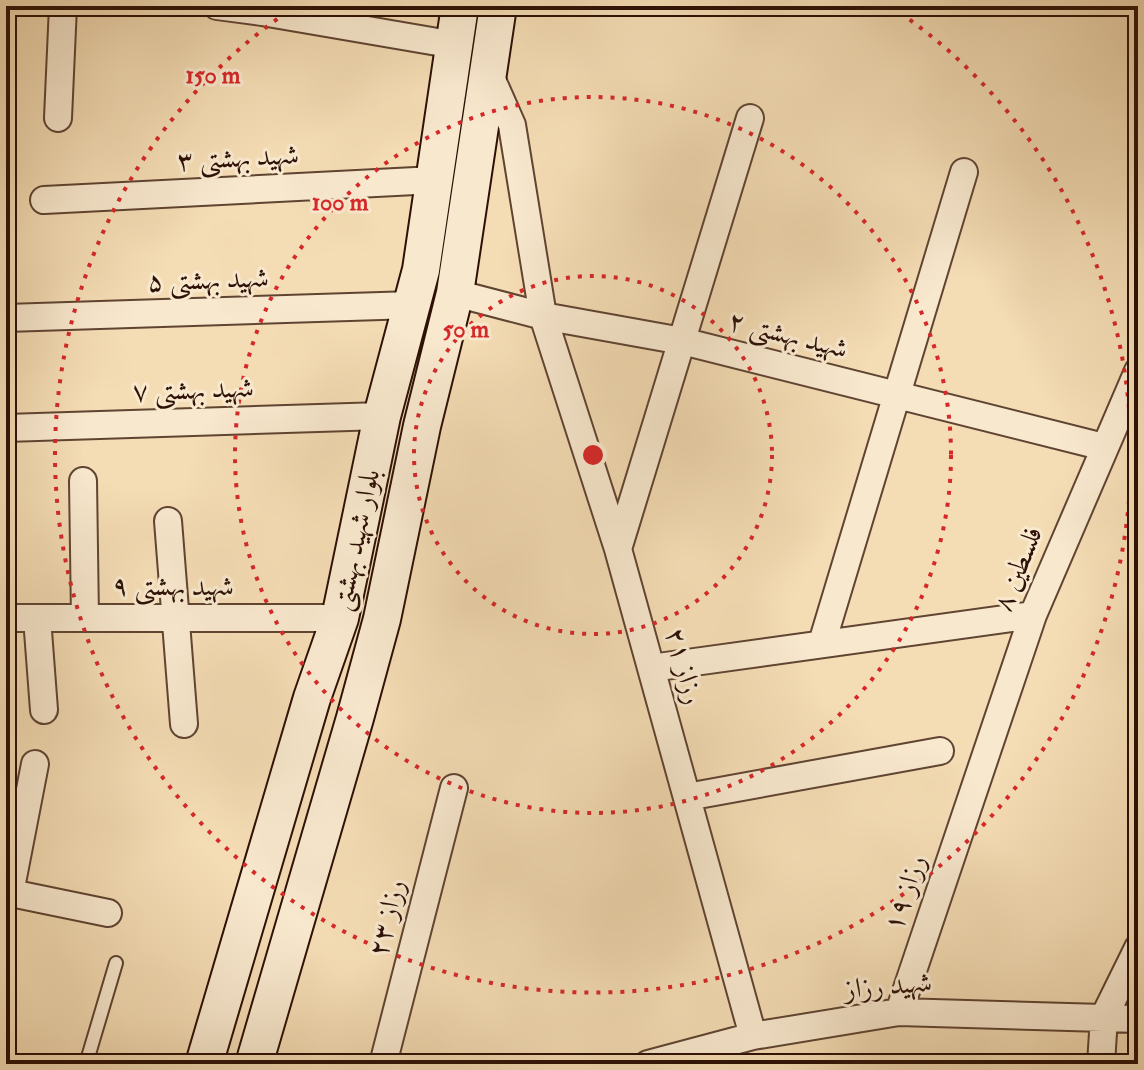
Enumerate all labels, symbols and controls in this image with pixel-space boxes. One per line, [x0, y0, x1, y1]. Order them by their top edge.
text: 150 m [186, 60, 241, 91]
street label: شهید بهشتی ۳ [176, 137, 300, 181]
text: 100 m [312, 187, 369, 218]
street label: شهید بهشتی ۵ [146, 260, 270, 302]
street label: شهید بهشتی ۲ [724, 303, 851, 369]
text: 50 m [443, 314, 490, 345]
street label: شهید بهشتی ۷ [131, 370, 255, 412]
centre of rings [579, 441, 607, 469]
street label: بلوار شهید بهشتی [324, 466, 390, 615]
street label: فلسطین ۸ [985, 521, 1051, 617]
street label: شهید بهشتی ۹ [112, 569, 234, 606]
street label: رزاز ۲۱ [657, 624, 711, 708]
street label: رزاز ۱۹ [876, 850, 934, 936]
street label: رزاز ۲۳ [361, 876, 413, 960]
street label: شهید رزاز [840, 965, 933, 1008]

